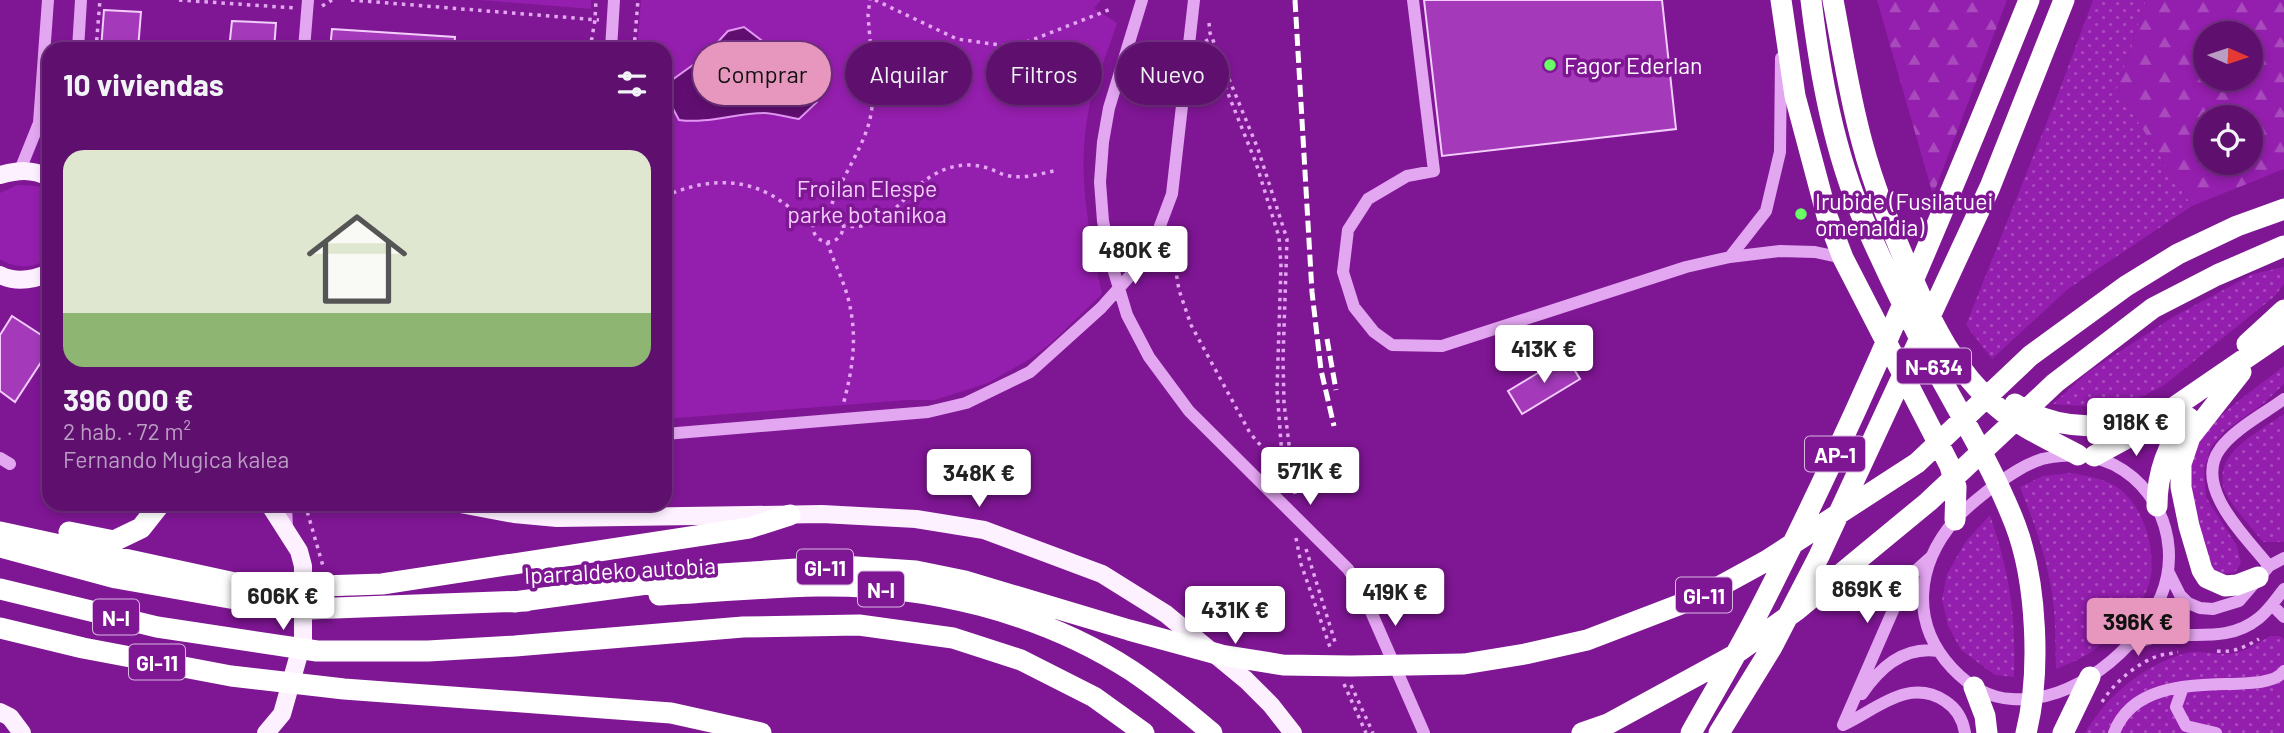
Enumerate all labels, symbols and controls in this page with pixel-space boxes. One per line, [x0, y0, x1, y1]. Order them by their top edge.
north arrow [2193, 21, 2263, 91]
map controls [2193, 21, 2263, 175]
chip: Comprar [693, 42, 831, 105]
chip: Alquilar [845, 42, 972, 105]
chip: Filtros [986, 42, 1102, 105]
chip: Nuevo [1116, 42, 1229, 105]
place label: Fagor Ederlan [1564, 51, 1702, 79]
marker: Fagor Ederlan [1542, 57, 1558, 73]
icon: filters [613, 65, 651, 103]
text: 10 viviendas [63, 66, 224, 102]
button: locate [2193, 105, 2263, 175]
park label: Froilan Elespe parke botanikoa [787, 174, 947, 228]
place label: Irubide (Fusilatuei omenaldia) [1815, 187, 1993, 241]
icon: home [294, 196, 420, 322]
marker: Irubide (Fusilatuei omenaldia) [1793, 206, 1809, 222]
pin: 480K € [1078, 226, 1192, 286]
text: 480K € [1098, 235, 1172, 263]
pin: 413K € [1487, 326, 1601, 385]
text: 413K € [1511, 334, 1577, 362]
road number: N-634 [1897, 348, 1971, 384]
text: 396 000 € [63, 381, 194, 417]
pin: 918K € [2079, 398, 2193, 458]
text: 918K € [2103, 407, 2169, 435]
text: 2 hab. · 72 m² [63, 417, 191, 445]
road number: AP-1 [1805, 436, 1865, 472]
text: Fernando Mugica kalea [63, 445, 289, 473]
pin: 571K € [1253, 448, 1367, 507]
pin: 348K € [922, 449, 1036, 509]
text: 571K € [1277, 456, 1343, 484]
text: 348K € [943, 458, 1015, 486]
road number: GI-11 [797, 550, 853, 584]
street label: Iparraldeko autobia [523, 551, 717, 589]
pin: 869K € [1810, 566, 1924, 625]
pin: 419K € [1338, 568, 1452, 628]
pin: 606K € [226, 572, 340, 632]
road number: N-I [858, 572, 904, 606]
text: 869K € [1832, 574, 1902, 602]
text: 419K € [1362, 577, 1428, 605]
road number: GI-11 [1676, 578, 1732, 612]
text: 606K € [247, 581, 319, 609]
pin: 431K € [1178, 586, 1292, 646]
text: 431K € [1201, 595, 1269, 623]
pin: 396K € [2081, 598, 2195, 658]
road number: N-I [93, 600, 139, 634]
text: 396K € [2103, 607, 2173, 635]
road number: GI-11 [129, 644, 185, 680]

